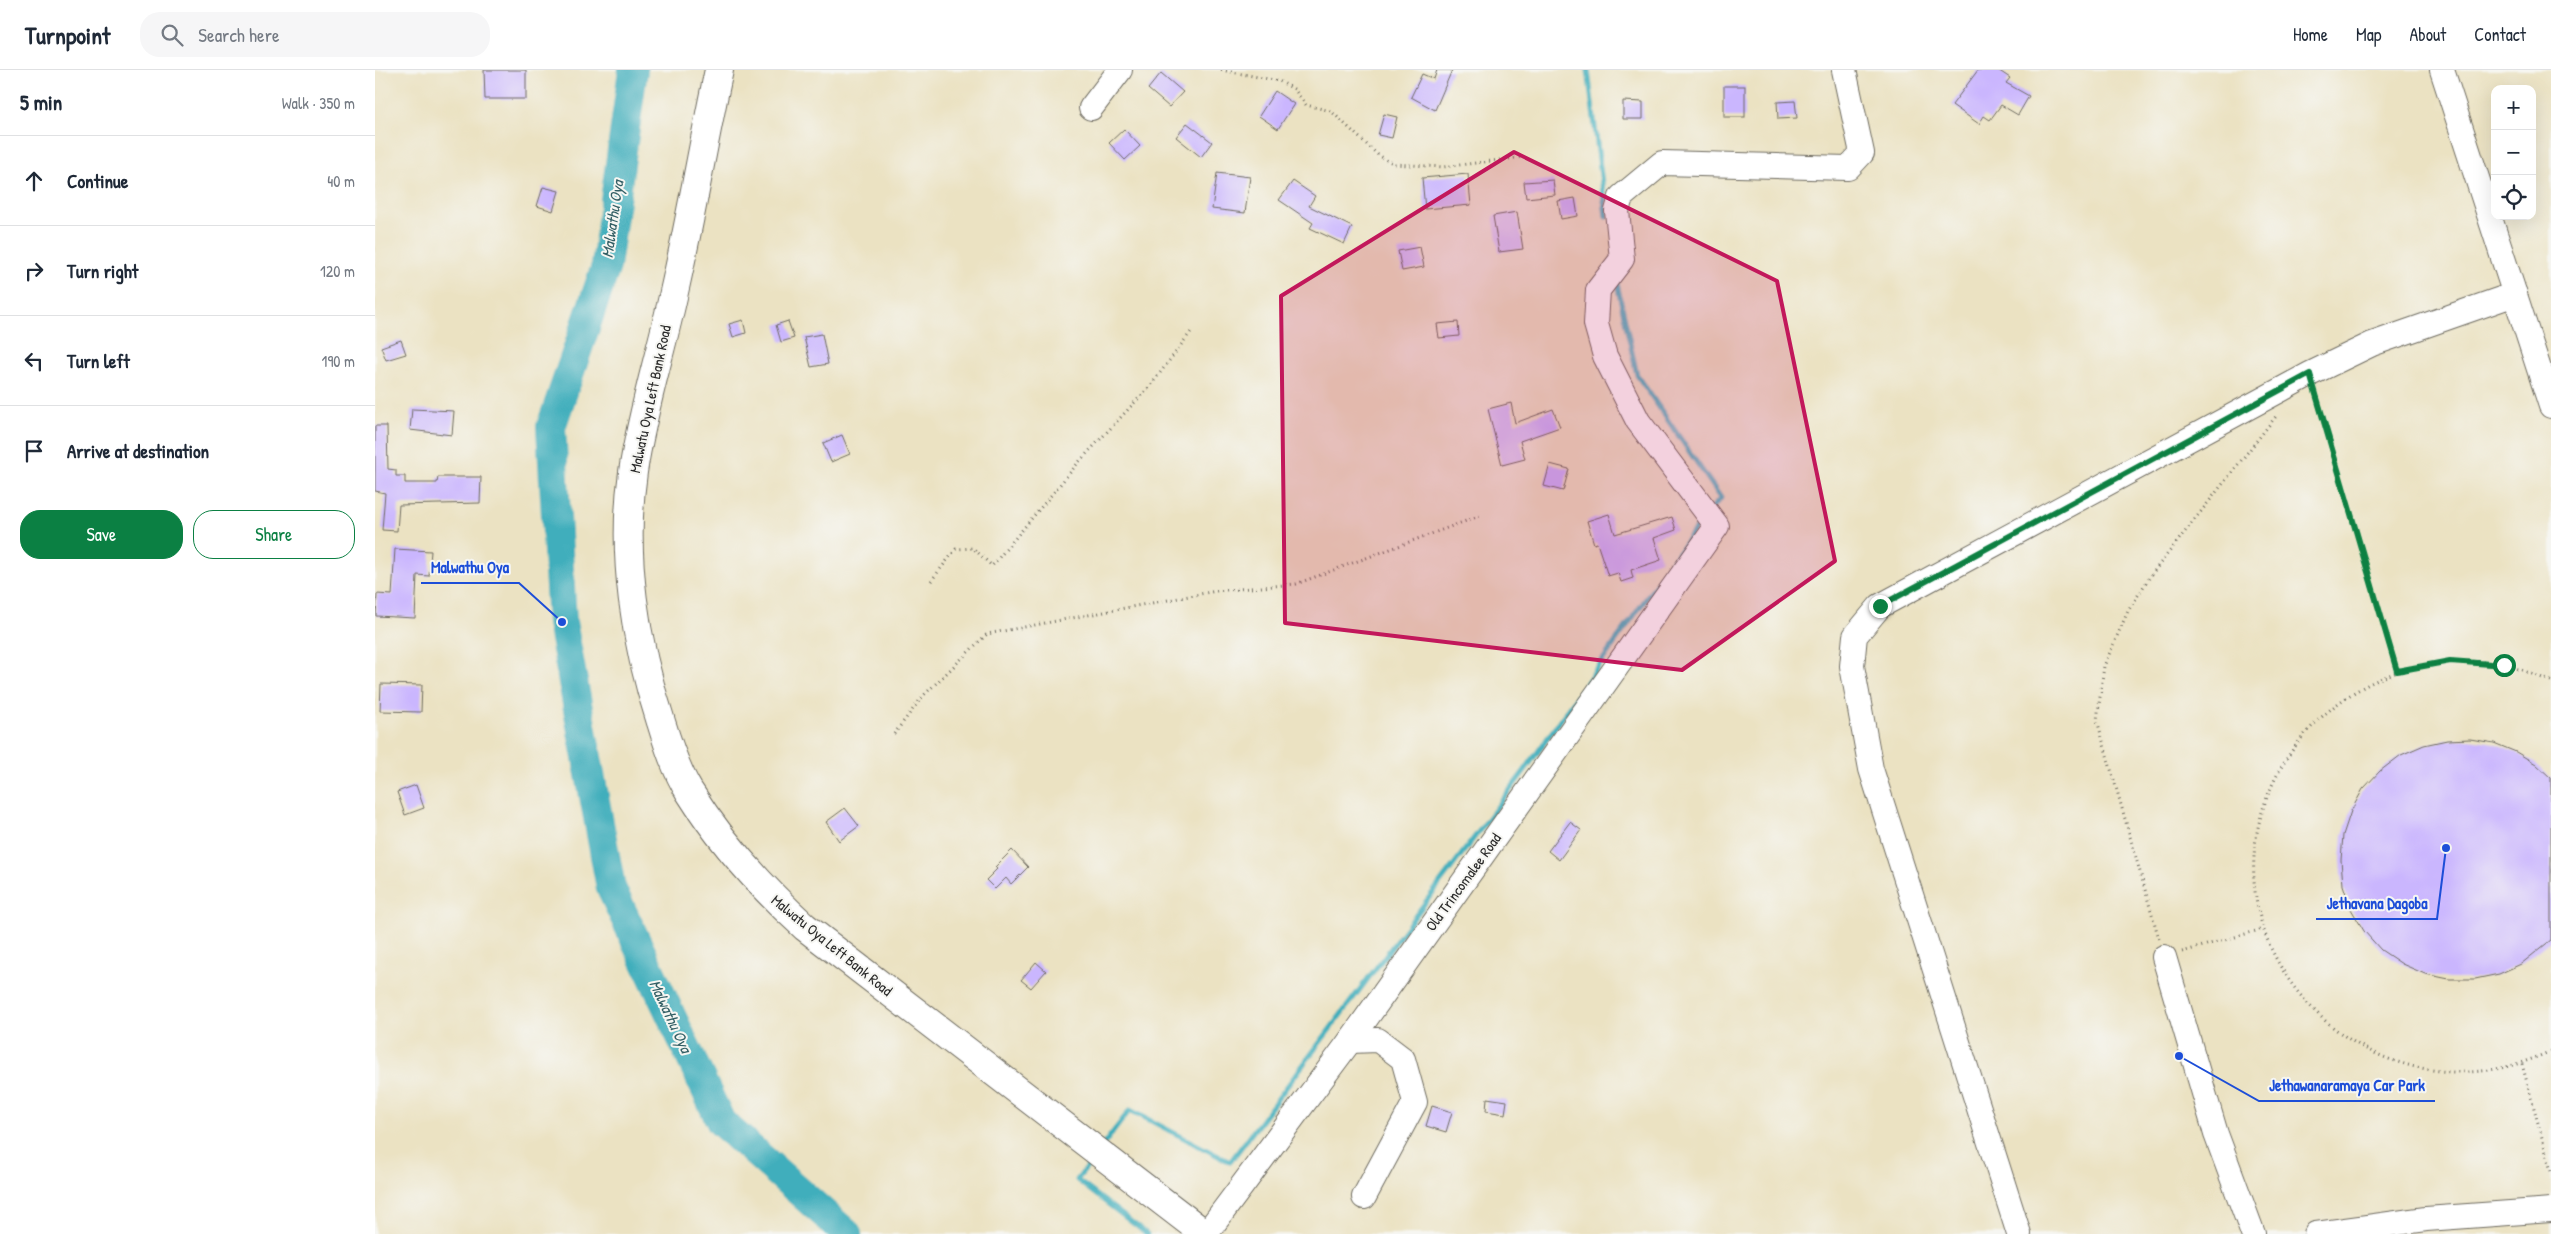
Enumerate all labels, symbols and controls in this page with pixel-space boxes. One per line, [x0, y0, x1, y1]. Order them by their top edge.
search box [140, 12, 490, 57]
text: Turnpoint [25, 19, 110, 51]
icon: search [158, 21, 186, 49]
text: Search here [198, 22, 280, 48]
text: Home [2293, 22, 2328, 47]
text: Map [2356, 22, 2381, 47]
text: About [2409, 22, 2446, 47]
text: Contact [2474, 22, 2526, 47]
map controls [2491, 85, 2536, 220]
button: + [2491, 85, 2536, 130]
text: 5 min [20, 88, 62, 117]
text: Walk · 350 m [282, 92, 355, 114]
button: − [2491, 130, 2536, 175]
icon: ahead [20, 167, 48, 195]
text: Continue [67, 168, 128, 194]
text: 40 m [327, 170, 355, 192]
button: locate [2491, 175, 2536, 220]
water label: Malwathu Oya [596, 177, 629, 259]
icon: right [20, 257, 48, 285]
text: Turn right [67, 258, 138, 284]
text: 120 m [320, 260, 355, 282]
street label: Malwatu Oya Left Bank Road [624, 323, 676, 475]
icon: left [20, 347, 48, 375]
text: Turn left [67, 348, 130, 374]
text: 190 m [322, 350, 355, 372]
icon: arrive [20, 437, 48, 465]
text: Arrive at destination [67, 438, 209, 464]
button: Save [20, 510, 183, 559]
button: Share [193, 510, 355, 559]
callout: Malwathu Oya [421, 552, 519, 583]
text: Malwathu Oya [431, 556, 510, 579]
route end [1869, 595, 1892, 618]
route start [2493, 654, 2516, 677]
street label: Old Trincomalee Road [1420, 829, 1506, 935]
callout: Jethavana Dagoba [2316, 888, 2437, 919]
street label: Malwatu Oya Left Bank Road [767, 890, 897, 1001]
text: Jethavana Dagoba [2327, 892, 2428, 915]
water label: Malwathu Oya [645, 976, 698, 1058]
callout: Jethawanaramaya Car Park [2259, 1070, 2435, 1101]
text: Jethawanaramaya Car Park [2269, 1074, 2425, 1097]

